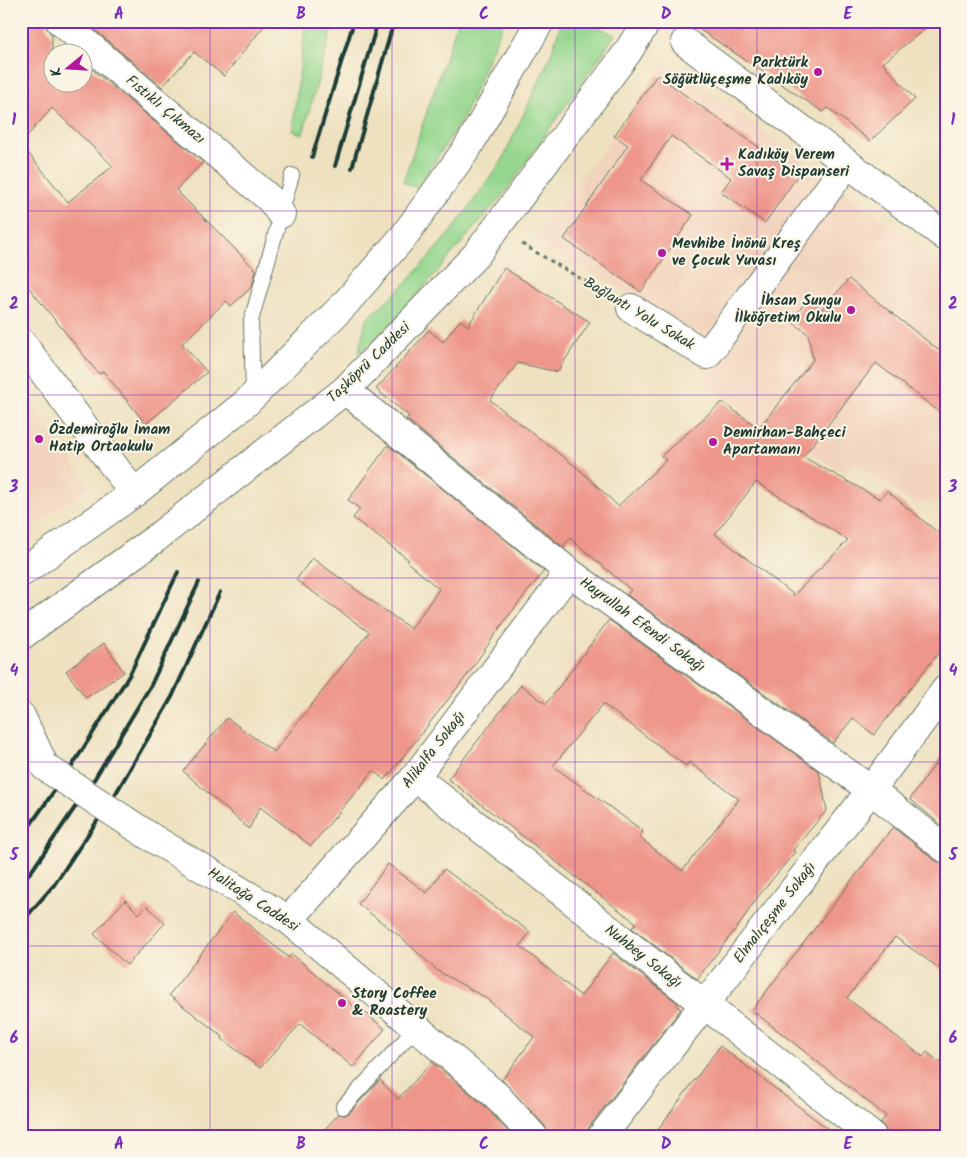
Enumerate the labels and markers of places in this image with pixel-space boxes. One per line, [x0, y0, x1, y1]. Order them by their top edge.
place label: Parktürk Söğütlüçeşme Kadıköy [663, 51, 809, 92]
marker: Parktürk Söğütlüçeşme Kadıköy [812, 66, 824, 78]
place label: Kadıköy Verem Savaş Dispanseri [738, 143, 850, 184]
marker: Kadıköy Verem Savaş Dispanseri [720, 157, 734, 171]
place label: Mevhibe İnönü Kreş ve Çocuk Yuvası [672, 232, 801, 273]
marker: Mevhibe İnönü Kreş ve Çocuk Yuvası [656, 247, 668, 259]
place label: İhsan Sungu İlköğretim Okulu [734, 289, 842, 330]
marker: İhsan Sungu İlköğretim Okulu [845, 304, 857, 316]
place label: Özdemiroğlu İmam Hatip Ortaokulu [49, 418, 170, 459]
place label: Demirhan-Bahçeci Apartamanı [723, 421, 847, 462]
marker: Özdemiroğlu İmam Hatip Ortaokulu [33, 433, 45, 445]
marker: Demirhan-Bahçeci Apartamanı [707, 436, 719, 448]
place label: Story Coffee & Roastery [352, 982, 437, 1023]
marker: Story Coffee & Roastery [336, 997, 348, 1009]

